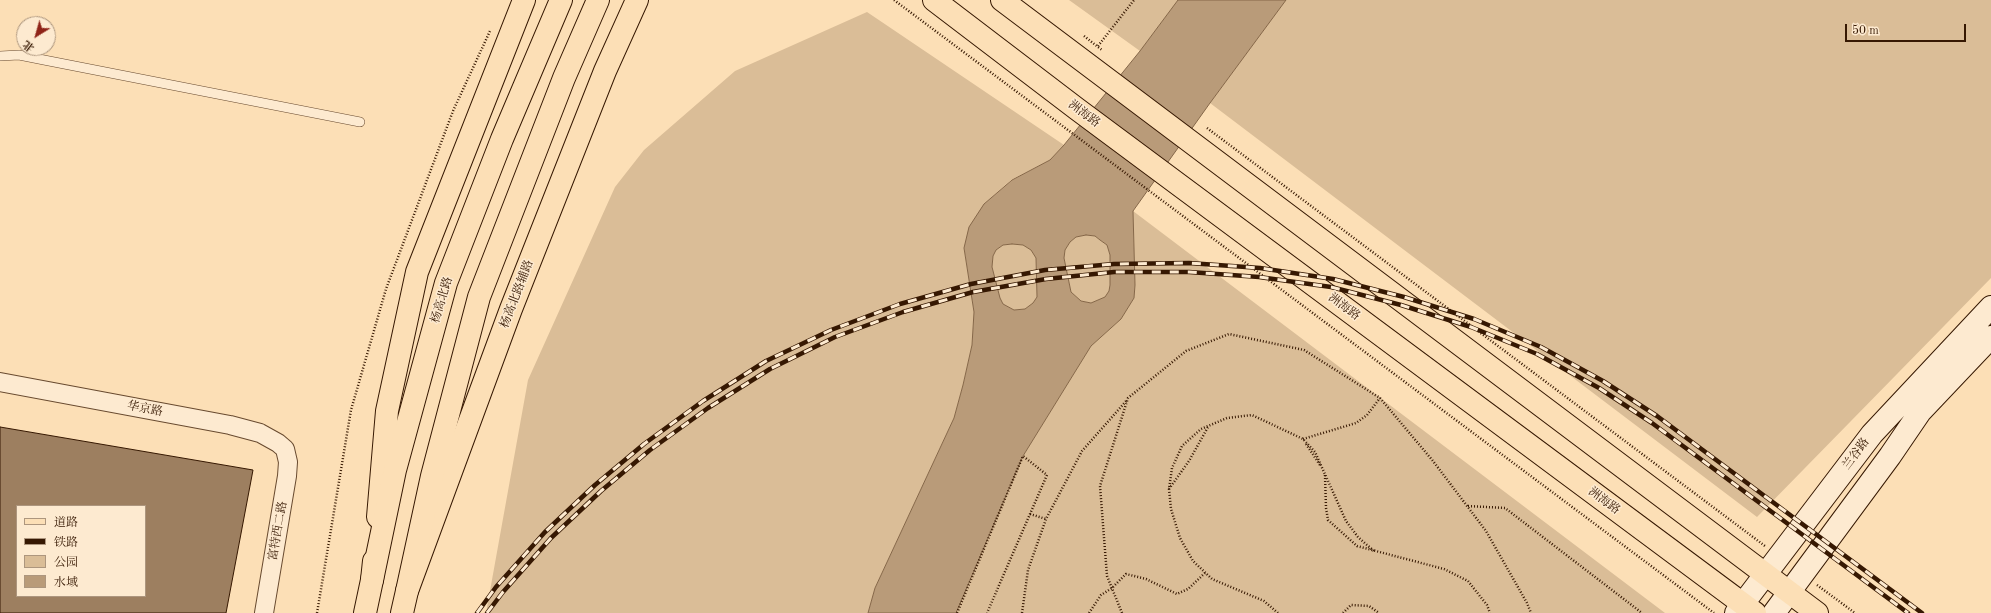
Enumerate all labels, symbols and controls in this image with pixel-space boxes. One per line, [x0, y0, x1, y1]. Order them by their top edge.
north arrow [16, 16, 56, 56]
scale bar [1847, 16, 1968, 42]
text: 50 m [1852, 25, 1879, 37]
text: 北 [21, 37, 37, 53]
street label: 洲海路 [1065, 97, 1103, 131]
street label: 杨高北路辅路 [497, 258, 537, 330]
street label: 杨高北路 [428, 275, 456, 325]
street label: 洲海路 [1325, 290, 1363, 324]
street label: 华京路 [126, 398, 164, 420]
street label: 兰谷路 [1839, 435, 1873, 473]
street label: 洲海路 [1585, 484, 1623, 518]
street label: 富特西二路 [266, 500, 290, 562]
legend [16, 505, 146, 597]
text: 道路 [54, 517, 78, 529]
text: 铁路 [54, 537, 78, 549]
text: 公园 [54, 557, 78, 569]
text: 水域 [54, 577, 78, 589]

